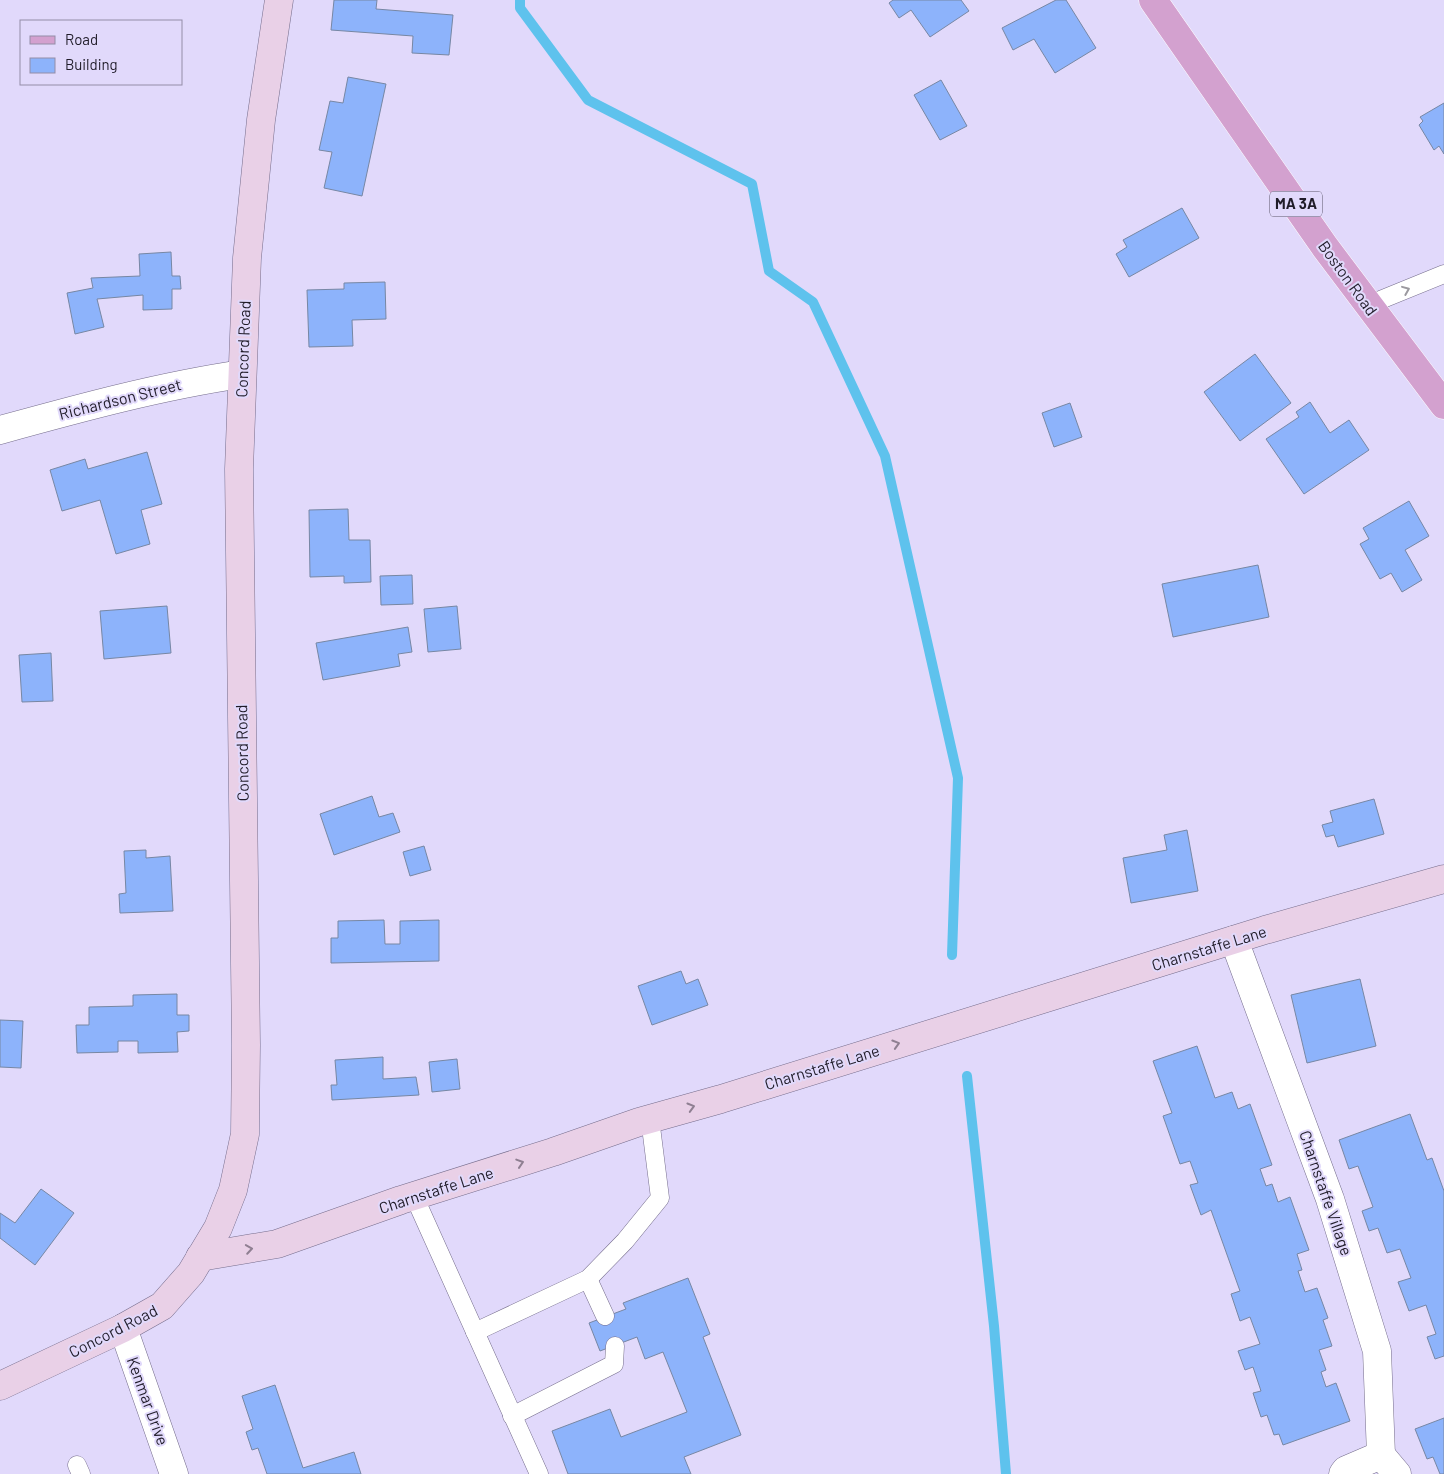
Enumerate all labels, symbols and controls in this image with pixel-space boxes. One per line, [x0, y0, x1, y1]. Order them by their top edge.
legend [20, 20, 182, 85]
text: Road [65, 30, 98, 48]
text: Building [65, 55, 118, 73]
road number: MA 3A [1270, 192, 1322, 216]
street label: Boston Road [1315, 237, 1382, 319]
one-way arrow [1401, 285, 1410, 296]
street label: Concord Road [231, 300, 254, 398]
street label: Richardson Street [57, 374, 183, 423]
street label: Concord Road [231, 704, 252, 802]
street label: Charnstaffe Lane [1149, 921, 1269, 974]
one-way arrow [892, 1039, 900, 1049]
street label: Charnstaffe Lane [762, 1040, 882, 1093]
one-way arrow [686, 1103, 695, 1113]
street label: Charnstaffe Village [1296, 1128, 1357, 1258]
one-way arrow [515, 1158, 523, 1168]
street label: Charnstaffe Lane [376, 1162, 495, 1217]
one-way arrow [244, 1244, 253, 1254]
street label: Concord Road [65, 1300, 160, 1361]
street label: Kenmar Drive [124, 1354, 173, 1448]

